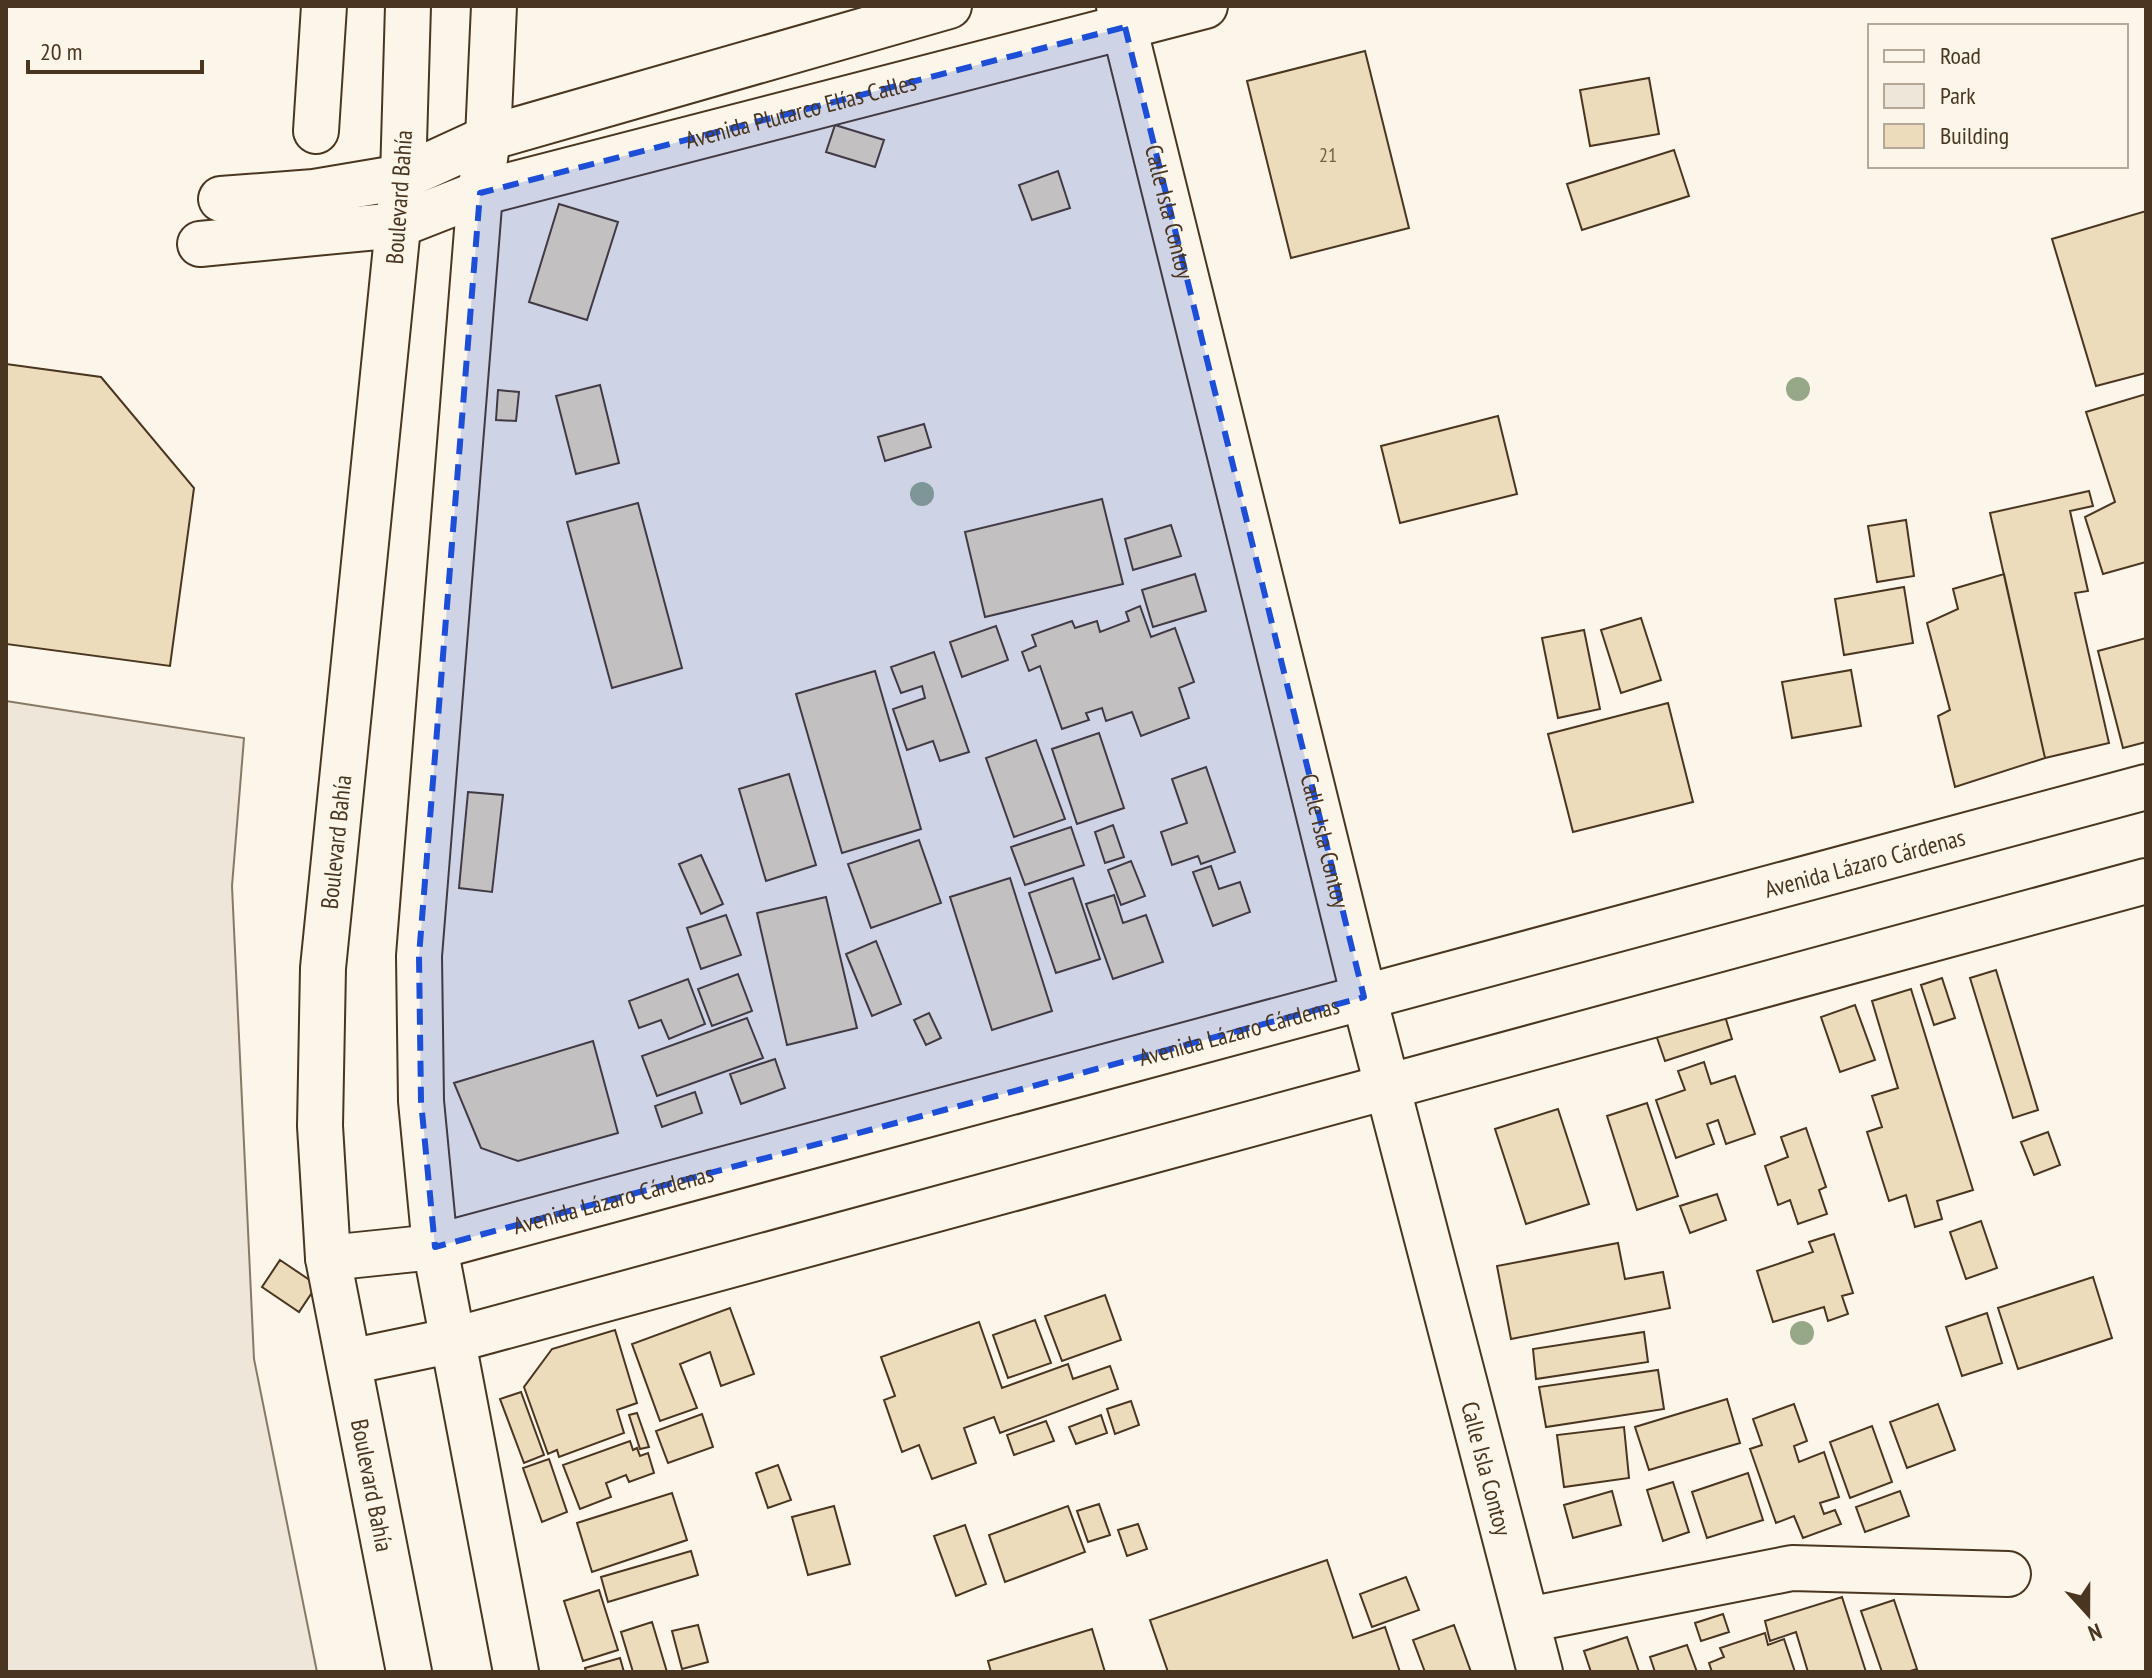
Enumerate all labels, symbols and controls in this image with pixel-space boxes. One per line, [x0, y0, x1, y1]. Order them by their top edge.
scale bar [28, 24, 202, 74]
legend [1868, 24, 2128, 168]
text: 20 m [40, 36, 82, 67]
text: Road [1940, 40, 1981, 71]
street label: Avenida Plutarco Elías Calles [682, 66, 919, 155]
text: Park [1940, 80, 1976, 111]
text: Building [1940, 120, 2009, 151]
street label: Boulevard Bahía [379, 129, 419, 265]
street label: Calle Isla Contoy [1138, 141, 1201, 282]
house number: 21 [1319, 142, 1337, 168]
street label: Calle Isla Contoy [1294, 770, 1357, 911]
street label: Boulevard Bahía [314, 774, 358, 910]
street label: Avenida Lázaro Cárdenas [1761, 821, 1968, 904]
street label: Avenida Lázaro Cárdenas [1135, 989, 1343, 1073]
street label: Avenida Lázaro Cárdenas [509, 1157, 717, 1241]
street label: Calle Isla Contoy [1455, 1398, 1519, 1539]
street label: Boulevard Bahía [344, 1416, 401, 1554]
north arrow [2048, 1574, 2128, 1654]
text: N [2085, 1617, 2106, 1648]

